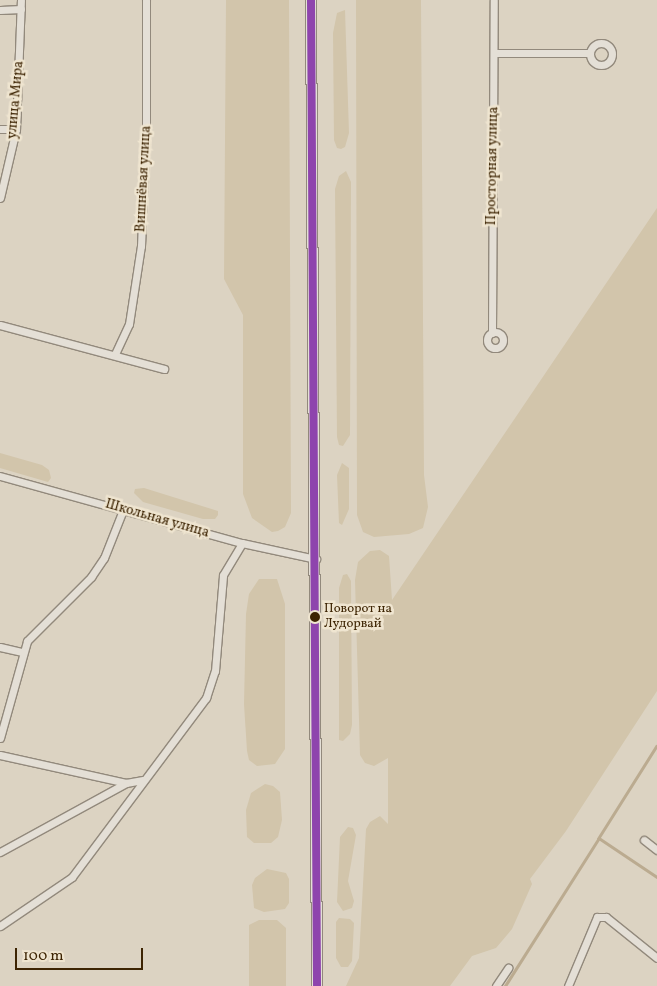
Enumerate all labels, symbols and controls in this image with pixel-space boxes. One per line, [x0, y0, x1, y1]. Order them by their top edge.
street label: улица Мира [4, 60, 28, 140]
street label: Просторная улица [484, 106, 502, 226]
street label: Вишнёвая улица [133, 125, 155, 233]
street label: Школьная улица [103, 496, 211, 542]
place label: Поворот на Лудорвай [324, 602, 392, 633]
marker: Поворот на Лудорвай [310, 612, 320, 622]
scale bar [18, 938, 145, 970]
text: 100 m [23, 946, 63, 967]

